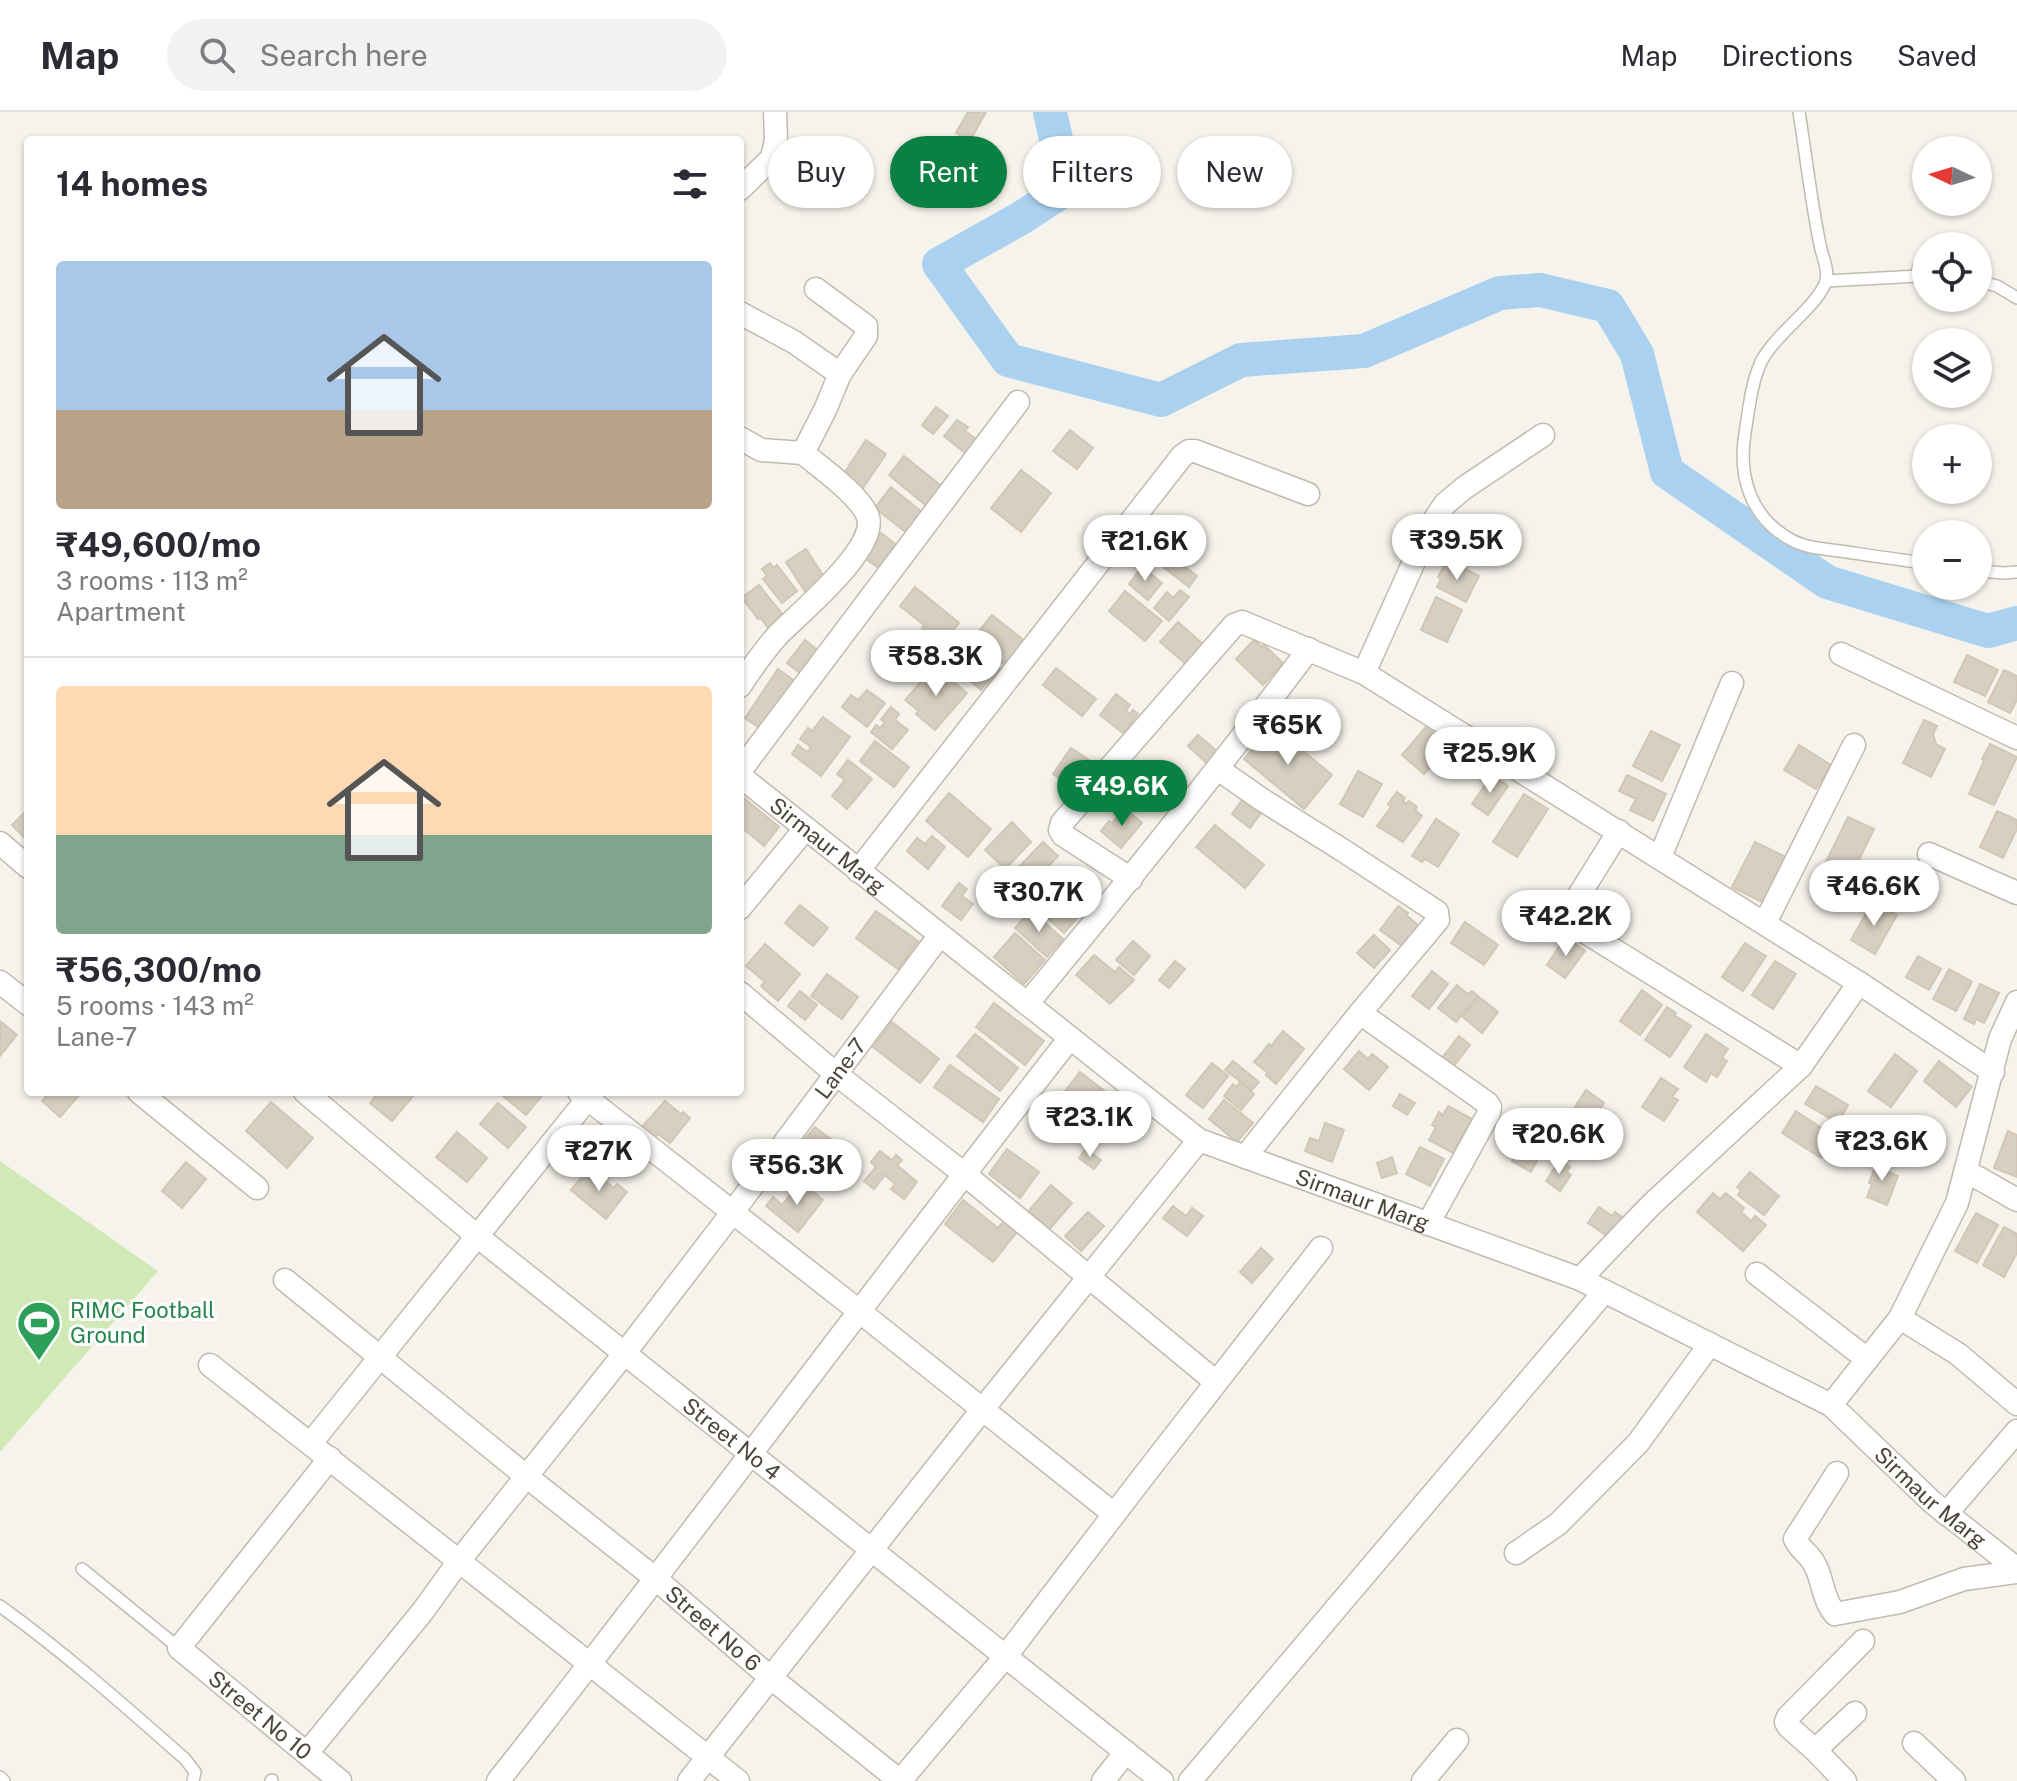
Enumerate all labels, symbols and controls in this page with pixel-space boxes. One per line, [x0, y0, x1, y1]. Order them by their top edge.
search box [167, 19, 727, 91]
text: Map [40, 33, 119, 78]
icon: search [195, 33, 239, 77]
text: Search here [259, 37, 428, 73]
text: Map [1621, 39, 1677, 72]
text: Directions [1721, 39, 1853, 72]
text: Saved [1897, 39, 1977, 72]
chip: Buy [768, 136, 874, 208]
chip: Rent [890, 136, 1007, 208]
chip: Filters [1023, 136, 1161, 208]
chip: New [1177, 136, 1292, 208]
north arrow [1912, 136, 1992, 216]
map controls [1912, 136, 1992, 600]
icon: filters [668, 162, 712, 206]
text: 14 homes [56, 164, 208, 204]
button: locate [1912, 232, 1992, 312]
icon: home [312, 313, 456, 457]
button: layers [1912, 328, 1992, 408]
button: + [1912, 424, 1992, 504]
pin: ₹39.5K [1392, 514, 1522, 582]
pin: ₹21.6K [1080, 515, 1210, 583]
button: − [1912, 520, 1992, 600]
text: ₹39.5K [1410, 524, 1504, 555]
text: ₹49,600/mo [56, 525, 261, 565]
text: ₹21.6K [1101, 525, 1189, 556]
text: 3 rooms · 113 m² [56, 565, 248, 596]
text: Apartment [56, 596, 186, 627]
pin: ₹58.3K [871, 630, 1001, 698]
text: ₹58.3K [889, 640, 983, 671]
pin: ₹65K [1241, 699, 1335, 767]
text: ₹65K [1253, 709, 1323, 740]
pin: ₹25.9K [1425, 727, 1555, 795]
text: ₹25.9K [1443, 737, 1537, 768]
icon: home [312, 738, 456, 882]
pin: ₹49.6K [1057, 760, 1187, 828]
text: ₹49.6K [1075, 770, 1169, 801]
street label: Sirmaur Marg [765, 792, 891, 899]
pin: ₹46.6K [1809, 860, 1939, 928]
pin: ₹30.7K [974, 866, 1104, 934]
text: ₹46.6K [1827, 870, 1921, 901]
text: ₹30.7K [994, 876, 1084, 907]
pin: ₹42.2K [1501, 890, 1631, 958]
text: ₹42.2K [1520, 900, 1612, 931]
text: ₹56,300/mo [56, 950, 262, 990]
text: 5 rooms · 143 m² [56, 990, 254, 1021]
text: Lane-7 [56, 1021, 137, 1052]
street label: Lane-7 [809, 1033, 871, 1104]
pin: ₹23.1K [1025, 1091, 1155, 1159]
text: ₹23.1K [1046, 1101, 1134, 1132]
pin: ₹20.6K [1494, 1108, 1624, 1176]
pin: ₹23.6K [1817, 1115, 1947, 1183]
text: ₹20.6K [1513, 1118, 1605, 1149]
pin: ₹27K [552, 1125, 646, 1193]
text: ₹23.6K [1835, 1125, 1929, 1156]
text: ₹27K [565, 1135, 633, 1166]
pin: ₹56.3K [732, 1139, 862, 1207]
text: ₹56.3K [750, 1149, 844, 1180]
street label: Sirmaur Marg [1292, 1163, 1433, 1236]
place label: RIMC Football Ground [70, 1297, 215, 1348]
sports icon: RIMC Football Ground [15, 1299, 63, 1362]
street label: Street No 4 [678, 1392, 786, 1486]
street label: Sirmaur Marg [1869, 1441, 1992, 1553]
street label: Street No 6 [660, 1580, 766, 1676]
street label: Street No 10 [203, 1665, 317, 1765]

